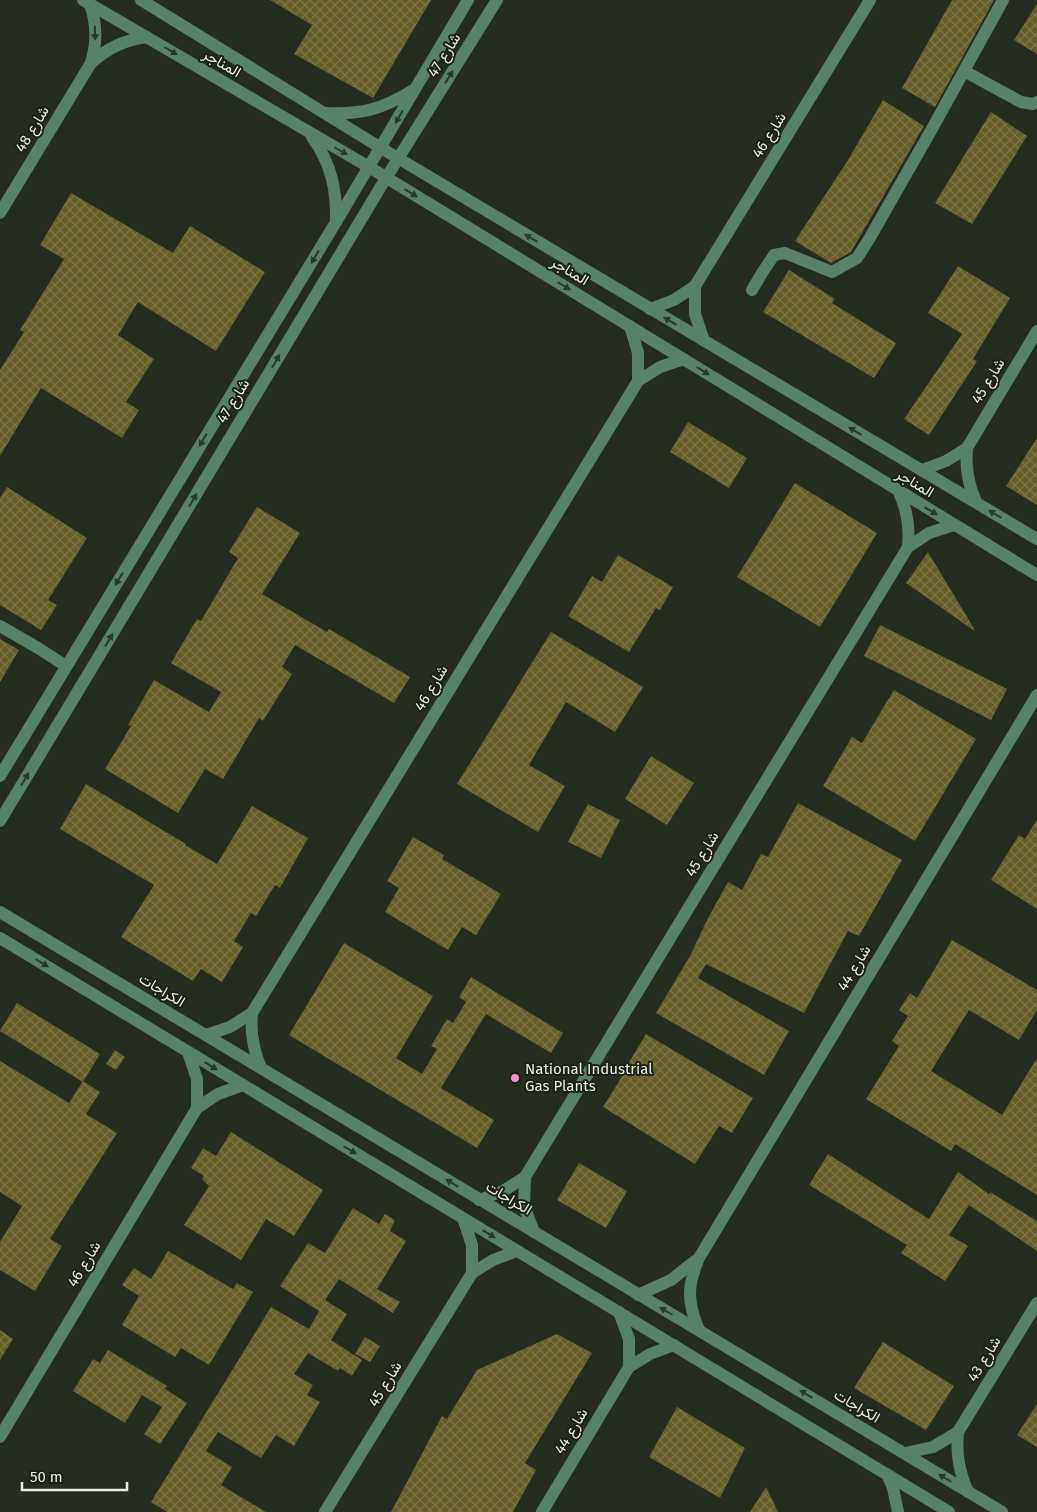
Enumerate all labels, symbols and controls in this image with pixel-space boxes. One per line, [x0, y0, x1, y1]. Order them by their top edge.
one-way arrow [92, 26, 100, 42]
street label: شارع 47 [424, 30, 466, 81]
street label: المناجر [199, 44, 244, 81]
one-way arrow [164, 47, 177, 56]
one-way arrow [445, 71, 454, 84]
street label: شارع 48 [11, 103, 54, 156]
street label: شارع 46 [748, 109, 792, 162]
one-way arrow [394, 111, 403, 124]
one-way arrow [334, 147, 348, 155]
one-way arrow [404, 188, 417, 197]
one-way arrow [524, 233, 537, 242]
one-way arrow [311, 250, 320, 263]
street label: المناجر [547, 252, 592, 289]
one-way arrow [558, 282, 571, 291]
one-way arrow [664, 317, 677, 326]
one-way arrow [272, 355, 281, 368]
street label: شارع 45 [968, 355, 1010, 408]
one-way arrow [697, 366, 710, 375]
street label: شارع 47 [213, 375, 255, 427]
one-way arrow [849, 426, 862, 435]
one-way arrow [199, 434, 208, 447]
street label: المناجر [892, 464, 937, 501]
one-way arrow [188, 494, 197, 507]
one-way arrow [924, 507, 937, 516]
one-way arrow [989, 509, 1002, 518]
one-way arrow [114, 572, 123, 586]
one-way arrow [104, 633, 113, 646]
street label: شارع 46 [410, 662, 453, 715]
one-way arrow [21, 772, 30, 785]
street label: شارع 45 [682, 828, 724, 881]
street label: شارع 44 [833, 942, 876, 995]
one-way arrow [35, 959, 48, 968]
street label: الكراجات [136, 969, 188, 1011]
place label: National Industrial Gas Plants [525, 1060, 653, 1095]
one-way arrow [204, 1061, 217, 1070]
marker: National Industrial Gas Plants [509, 1072, 521, 1084]
one-way arrow [343, 1145, 356, 1154]
street label: الكراجات [483, 1177, 535, 1219]
one-way arrow [445, 1178, 458, 1187]
one-way arrow [482, 1229, 495, 1238]
street label: شارع 46 [63, 1238, 106, 1291]
one-way arrow [660, 1307, 673, 1316]
street label: شارع 43 [964, 1333, 1006, 1386]
street label: شارع 45 [365, 1358, 407, 1411]
street label: الكراجات [831, 1385, 883, 1427]
one-way arrow [800, 1390, 813, 1399]
street label: شارع 44 [550, 1405, 593, 1458]
scale bar [22, 1460, 128, 1492]
text: 50 m [30, 1468, 63, 1486]
one-way arrow [939, 1473, 952, 1482]

